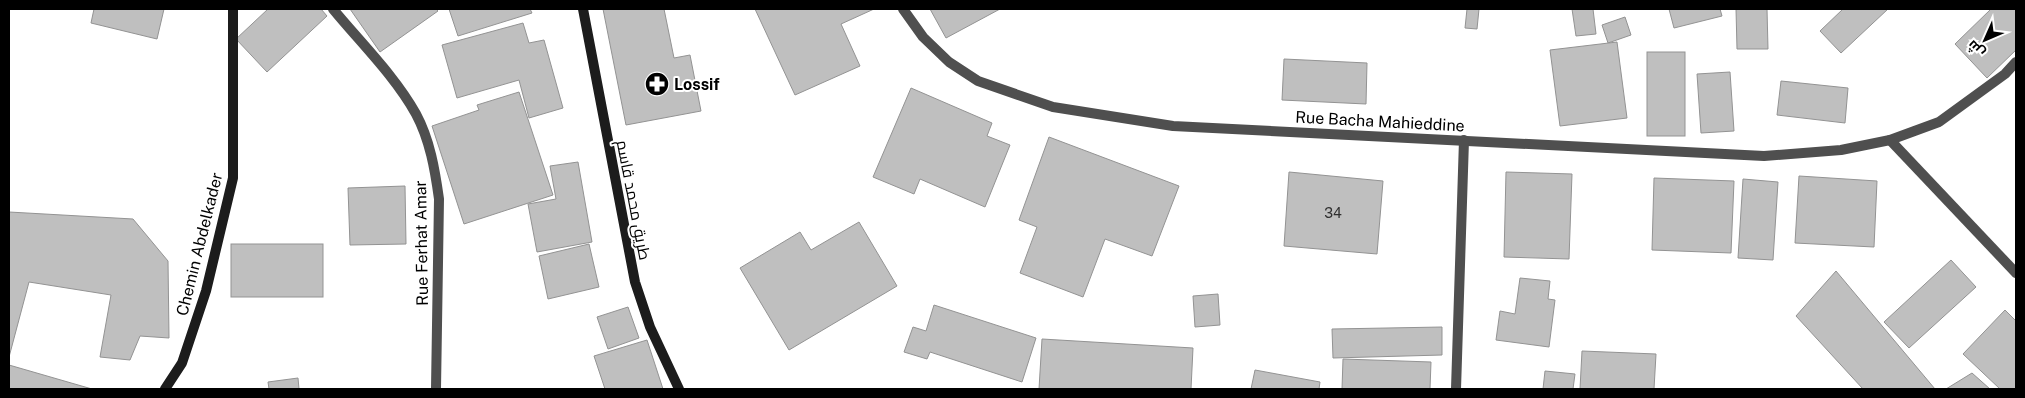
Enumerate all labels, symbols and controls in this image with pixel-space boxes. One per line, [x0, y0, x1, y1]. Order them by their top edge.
north arrow [1960, 15, 2010, 65]
text: ش [1964, 36, 1989, 61]
pharmacy icon: Lossif [644, 71, 670, 97]
place label: Lossif [674, 75, 720, 94]
street label: Rue Bacha Mahieddine [1295, 108, 1465, 135]
street label: طريق محمد قاسم [611, 138, 654, 262]
street label: Chemin Abdelkader [172, 170, 226, 318]
street label: Rue Ferhat Amar [411, 180, 432, 306]
house number: 34 [1324, 205, 1342, 221]

